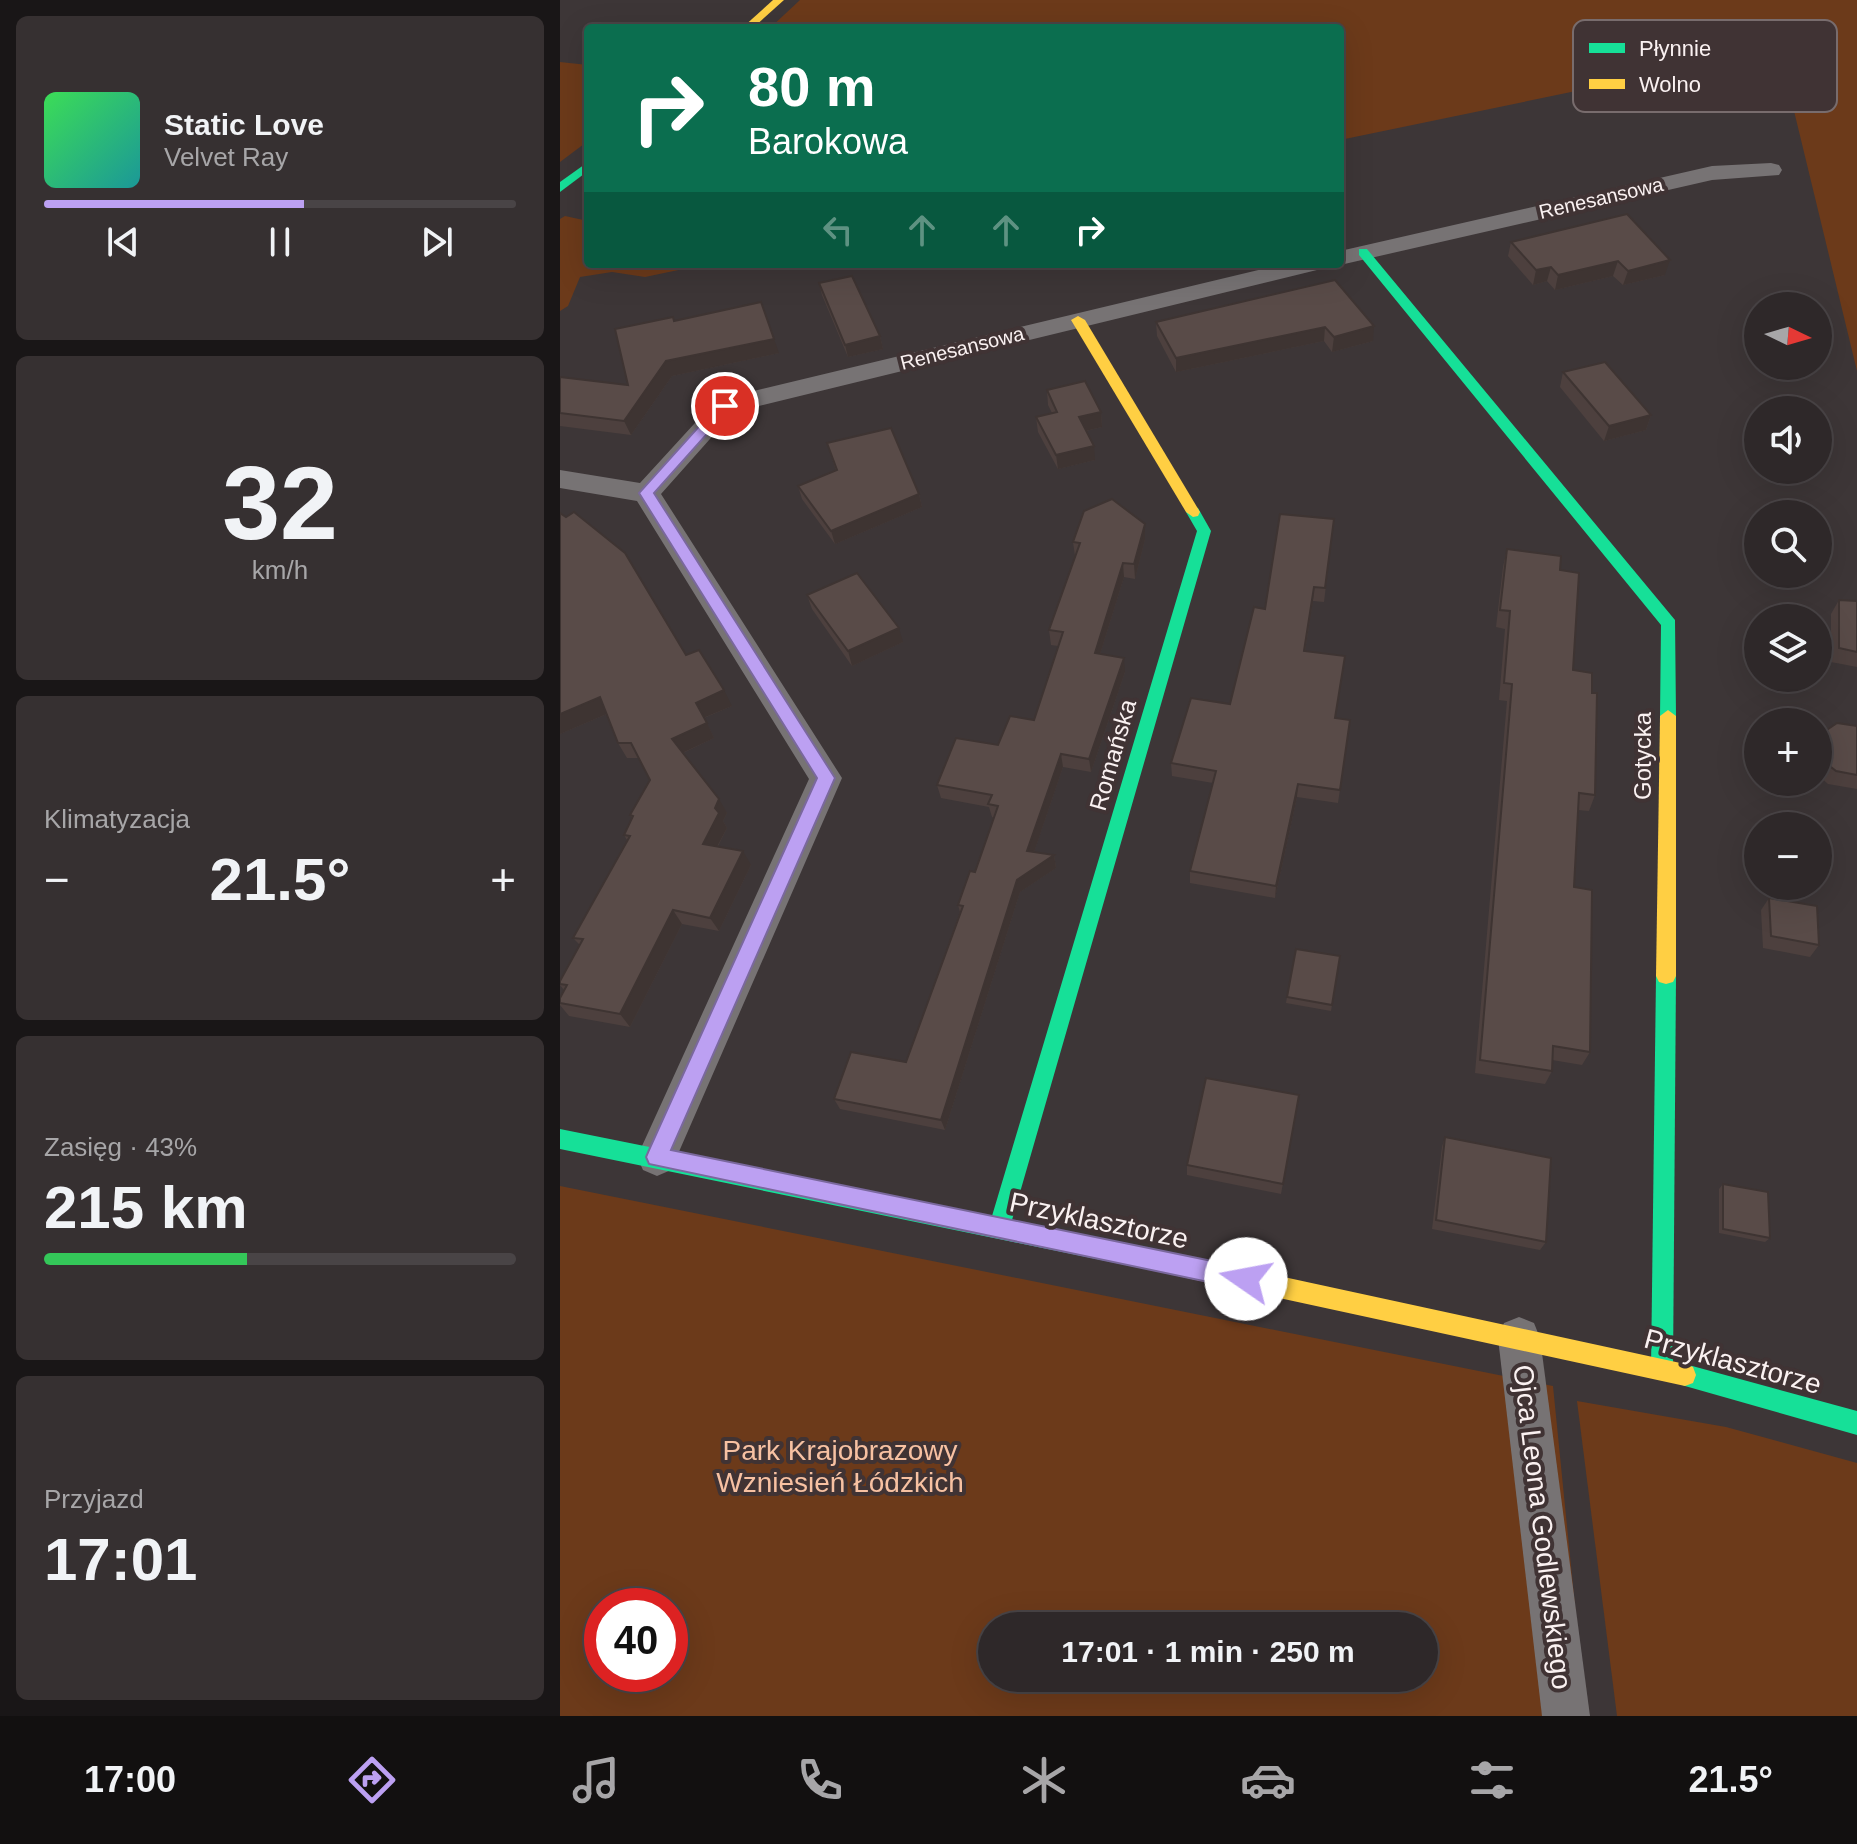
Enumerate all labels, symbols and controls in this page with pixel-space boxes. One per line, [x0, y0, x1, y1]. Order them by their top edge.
legend [1573, 20, 1837, 112]
text: Płynnie [1639, 36, 1711, 61]
text: 80 m [748, 55, 876, 118]
icon: right [616, 56, 720, 160]
text: Wolno [1639, 72, 1701, 97]
text: Static Love [164, 108, 324, 141]
text: Barokowa [748, 121, 908, 162]
text: Velvet Ray [164, 142, 288, 172]
street label: Renesansowa [1537, 173, 1666, 223]
icon: left [816, 208, 860, 252]
icon: ahead [900, 208, 944, 252]
icon: ahead [984, 208, 1028, 252]
icon: right [1068, 208, 1112, 252]
icon: previous [101, 220, 145, 264]
icon: pause [258, 220, 302, 264]
icon: next [415, 220, 459, 264]
north arrow [1744, 292, 1832, 380]
map controls [1744, 292, 1832, 900]
street label: Renesansowa [898, 322, 1027, 374]
pin [691, 372, 759, 440]
icon: arrive [703, 384, 747, 428]
button: sound [1744, 396, 1832, 484]
text: 32 [222, 445, 338, 561]
button: search [1744, 500, 1832, 588]
text: km/h [252, 555, 308, 585]
button: layers [1744, 604, 1832, 692]
street label: Romańska [1084, 695, 1141, 814]
button: + [1744, 708, 1832, 796]
street label: Gotycka [1629, 711, 1656, 800]
text: Klimatyzacja [44, 804, 190, 834]
button: − [1744, 812, 1832, 900]
text: 21.5° [210, 846, 350, 913]
text: − [44, 855, 70, 904]
text: + [490, 855, 516, 904]
text: Zasięg · 43% [44, 1132, 197, 1162]
text: 215 km [44, 1174, 248, 1241]
street label: Przyklasztorze [1007, 1186, 1191, 1255]
position arrow [1204, 1237, 1288, 1321]
street label: Przyklasztorze [1641, 1323, 1825, 1400]
street label: Ojca Leona Godlewskiego [1507, 1363, 1578, 1691]
park label: Park Krajobrazowy Wzniesień Łódzkich [716, 1435, 964, 1498]
text: Przyjazd [44, 1484, 144, 1514]
text: 17:01 [44, 1526, 197, 1593]
speed limit sign: 40 [584, 1588, 688, 1692]
text: 17:01 · 1 min · 250 m [1061, 1635, 1355, 1668]
icon: directions [344, 1752, 400, 1808]
icon: music [568, 1752, 624, 1808]
icon: phone [792, 1752, 848, 1808]
icon: climate [1016, 1752, 1072, 1808]
icon: car [1240, 1752, 1296, 1808]
icon: filters [1464, 1752, 1520, 1808]
text: 17:00 [84, 1759, 176, 1800]
text: 21.5° [1688, 1759, 1773, 1800]

